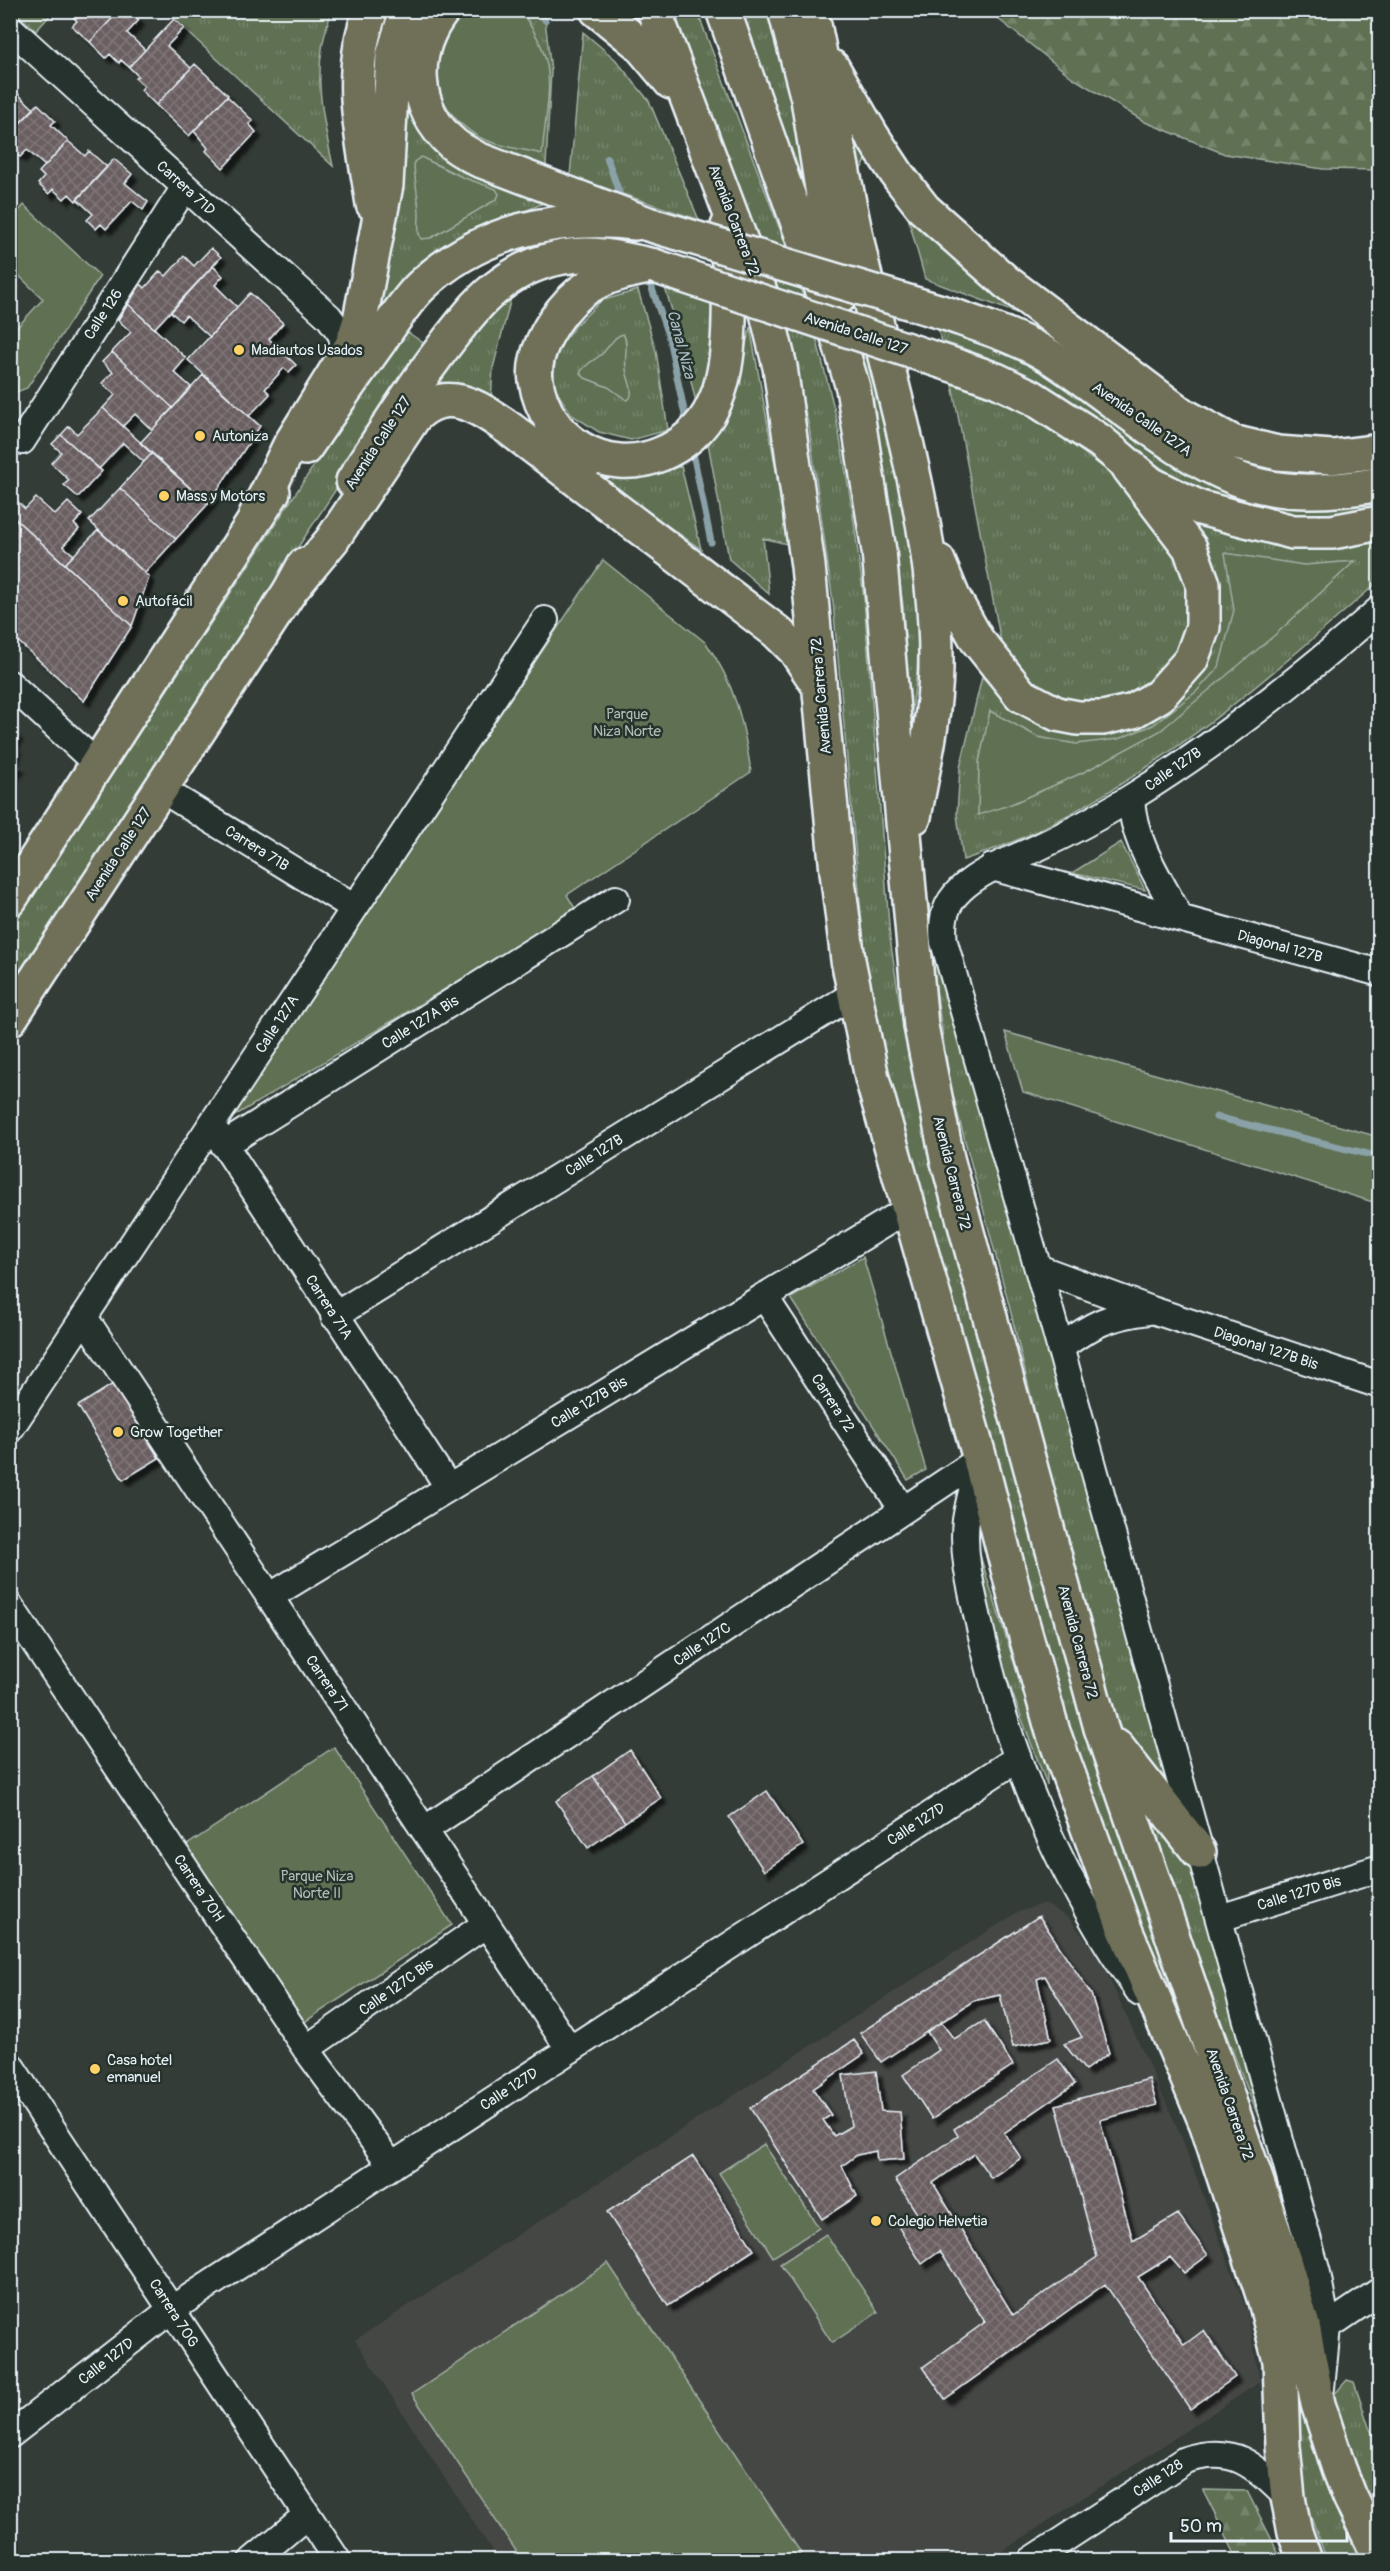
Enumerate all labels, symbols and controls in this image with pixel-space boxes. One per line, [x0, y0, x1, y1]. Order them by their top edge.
street label: Carrera 71D [152, 157, 219, 220]
street label: Avenida Carrera 72 [704, 162, 763, 278]
street label: Calle 126 [80, 285, 127, 343]
water label: Canal Niza [662, 308, 700, 382]
street label: Avenida Calle 127 [802, 308, 910, 359]
place label: Madiautos Usados [251, 341, 363, 360]
marker: Madiautos Usados [232, 343, 246, 357]
street label: Avenida Calle 127A [1088, 378, 1195, 461]
street label: Avenida Calle 127 [341, 393, 416, 494]
place label: Autoniza [212, 427, 269, 446]
marker: Autoniza [193, 429, 207, 443]
place label: Mass y Motors [176, 487, 265, 506]
marker: Mass y Motors [157, 489, 171, 503]
place label: Autofácil [135, 592, 193, 611]
marker: Autofácil [116, 594, 130, 608]
street label: Avenida Carrera 72 [807, 637, 836, 755]
park label: Parque Niza Norte [593, 705, 662, 741]
street label: Calle 127B [1141, 743, 1205, 796]
street label: Avenida Calle 127 [81, 804, 156, 905]
street label: Carrera 71B [221, 821, 292, 876]
street label: Diagonal 127B [1235, 926, 1325, 967]
street label: Calle 127A [251, 991, 303, 1057]
street label: Calle 127A Bis [378, 991, 462, 1054]
street label: Avenida Carrera 72 [928, 1114, 975, 1232]
street label: Calle 127B [562, 1130, 627, 1181]
street label: Carrera 71A [301, 1271, 357, 1343]
street label: Diagonal 127B Bis [1211, 1323, 1321, 1374]
street label: Carrera 72 [807, 1370, 859, 1436]
street label: Calle 127B Bis [548, 1372, 631, 1433]
place label: Grow Together [130, 1423, 223, 1442]
marker: Grow Together [111, 1425, 125, 1439]
street label: Avenida Carrera 72 [1053, 1583, 1102, 1701]
street label: Calle 127C [670, 1618, 735, 1671]
street label: Carrera 71 [301, 1652, 352, 1715]
street label: Calle 127D [884, 1799, 949, 1850]
street label: Carrera 70H [169, 1851, 228, 1926]
park label: Parque Niza Norte II [281, 1867, 353, 1903]
street label: Calle 127D Bis [1255, 1872, 1344, 1915]
street label: Calle 127C Bis [355, 1955, 437, 2020]
street label: Avenida Carrera 72 [1201, 2046, 1258, 2163]
place label: Casa hotel emanuel [107, 2051, 172, 2087]
marker: Casa hotel emanuel [88, 2062, 102, 2076]
street label: Calle 127D [477, 2064, 542, 2115]
place label: Colegio Helvetia [888, 2212, 988, 2231]
marker: Colegio Helvetia [869, 2214, 883, 2228]
street label: Carrera 70G [144, 2275, 203, 2351]
street label: Calle 127D [75, 2334, 138, 2389]
street label: Calle 128 [1130, 2455, 1187, 2502]
scale bar [1171, 2505, 1346, 2543]
text: 50 m [1180, 2515, 1222, 2538]

